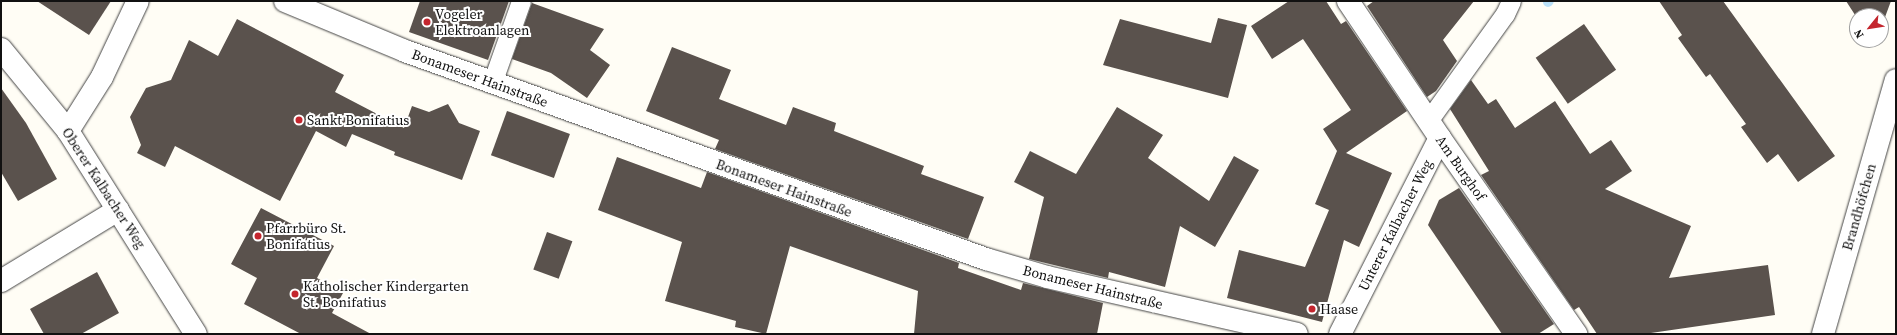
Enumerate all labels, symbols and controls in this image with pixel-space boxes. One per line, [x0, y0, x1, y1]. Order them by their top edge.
place label: Vogeler Elektroanlagen [435, 6, 530, 38]
north arrow [1849, 8, 1889, 48]
marker: Vogeler Elektroanlagen [422, 17, 432, 27]
text: N [1851, 27, 1868, 41]
street label: Bonameser Hainstraße [410, 46, 550, 110]
place label: Sankt Bonifatius [307, 112, 409, 128]
marker: Sankt Bonifatius [294, 115, 304, 125]
street label: Oberer Kalbacher Weg [59, 124, 149, 252]
street label: Am Burghof [1432, 132, 1490, 204]
street label: Bonameser Hainstraße [714, 156, 854, 220]
street label: Unterer Kalbacher Weg [1354, 156, 1436, 294]
street label: Brandhöfchen [1839, 162, 1879, 252]
place label: Pfarrbüro St. Bonifatius [266, 220, 347, 252]
marker: Pfarrbüro St. Bonifatius [253, 231, 263, 241]
street label: Bonameser Hainstraße [1021, 261, 1165, 313]
place label: Katholischer Kindergarten St. Bonifatius [303, 278, 469, 310]
marker: Katholischer Kindergarten St. Bonifatius [290, 289, 300, 299]
place label: Haase [1320, 301, 1358, 317]
marker: Haase [1307, 304, 1317, 314]

